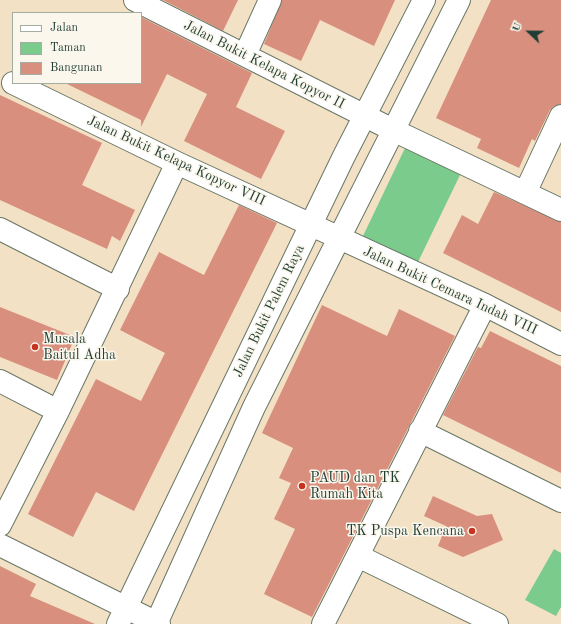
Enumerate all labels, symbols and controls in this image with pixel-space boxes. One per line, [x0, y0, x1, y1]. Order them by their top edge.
legend [12, 12, 142, 84]
north arrow [509, 12, 549, 52]
street label: Jalan Bukit Kelapa Kopyor II [181, 17, 347, 113]
text: U [511, 21, 524, 33]
text: Jalan [50, 22, 78, 34]
text: Taman [50, 42, 86, 54]
text: Bangunan [50, 62, 102, 74]
street label: Jalan Bukit Kelapa Kopyor VIII [84, 112, 268, 210]
street label: Jalan Bukit Palem Raya [230, 242, 308, 380]
street label: Jalan Bukit Cemara Indah VIII [360, 243, 540, 339]
place label: Musala Baitul Adha [43, 331, 116, 364]
marker: Musala Baitul Adha [30, 342, 40, 352]
place label: PAUD dan TK Rumah Kita [310, 470, 400, 502]
marker: PAUD dan TK Rumah Kita [297, 481, 307, 491]
place label: TK Puspa Kencana [346, 523, 464, 539]
marker: TK Puspa Kencana [467, 526, 477, 536]

